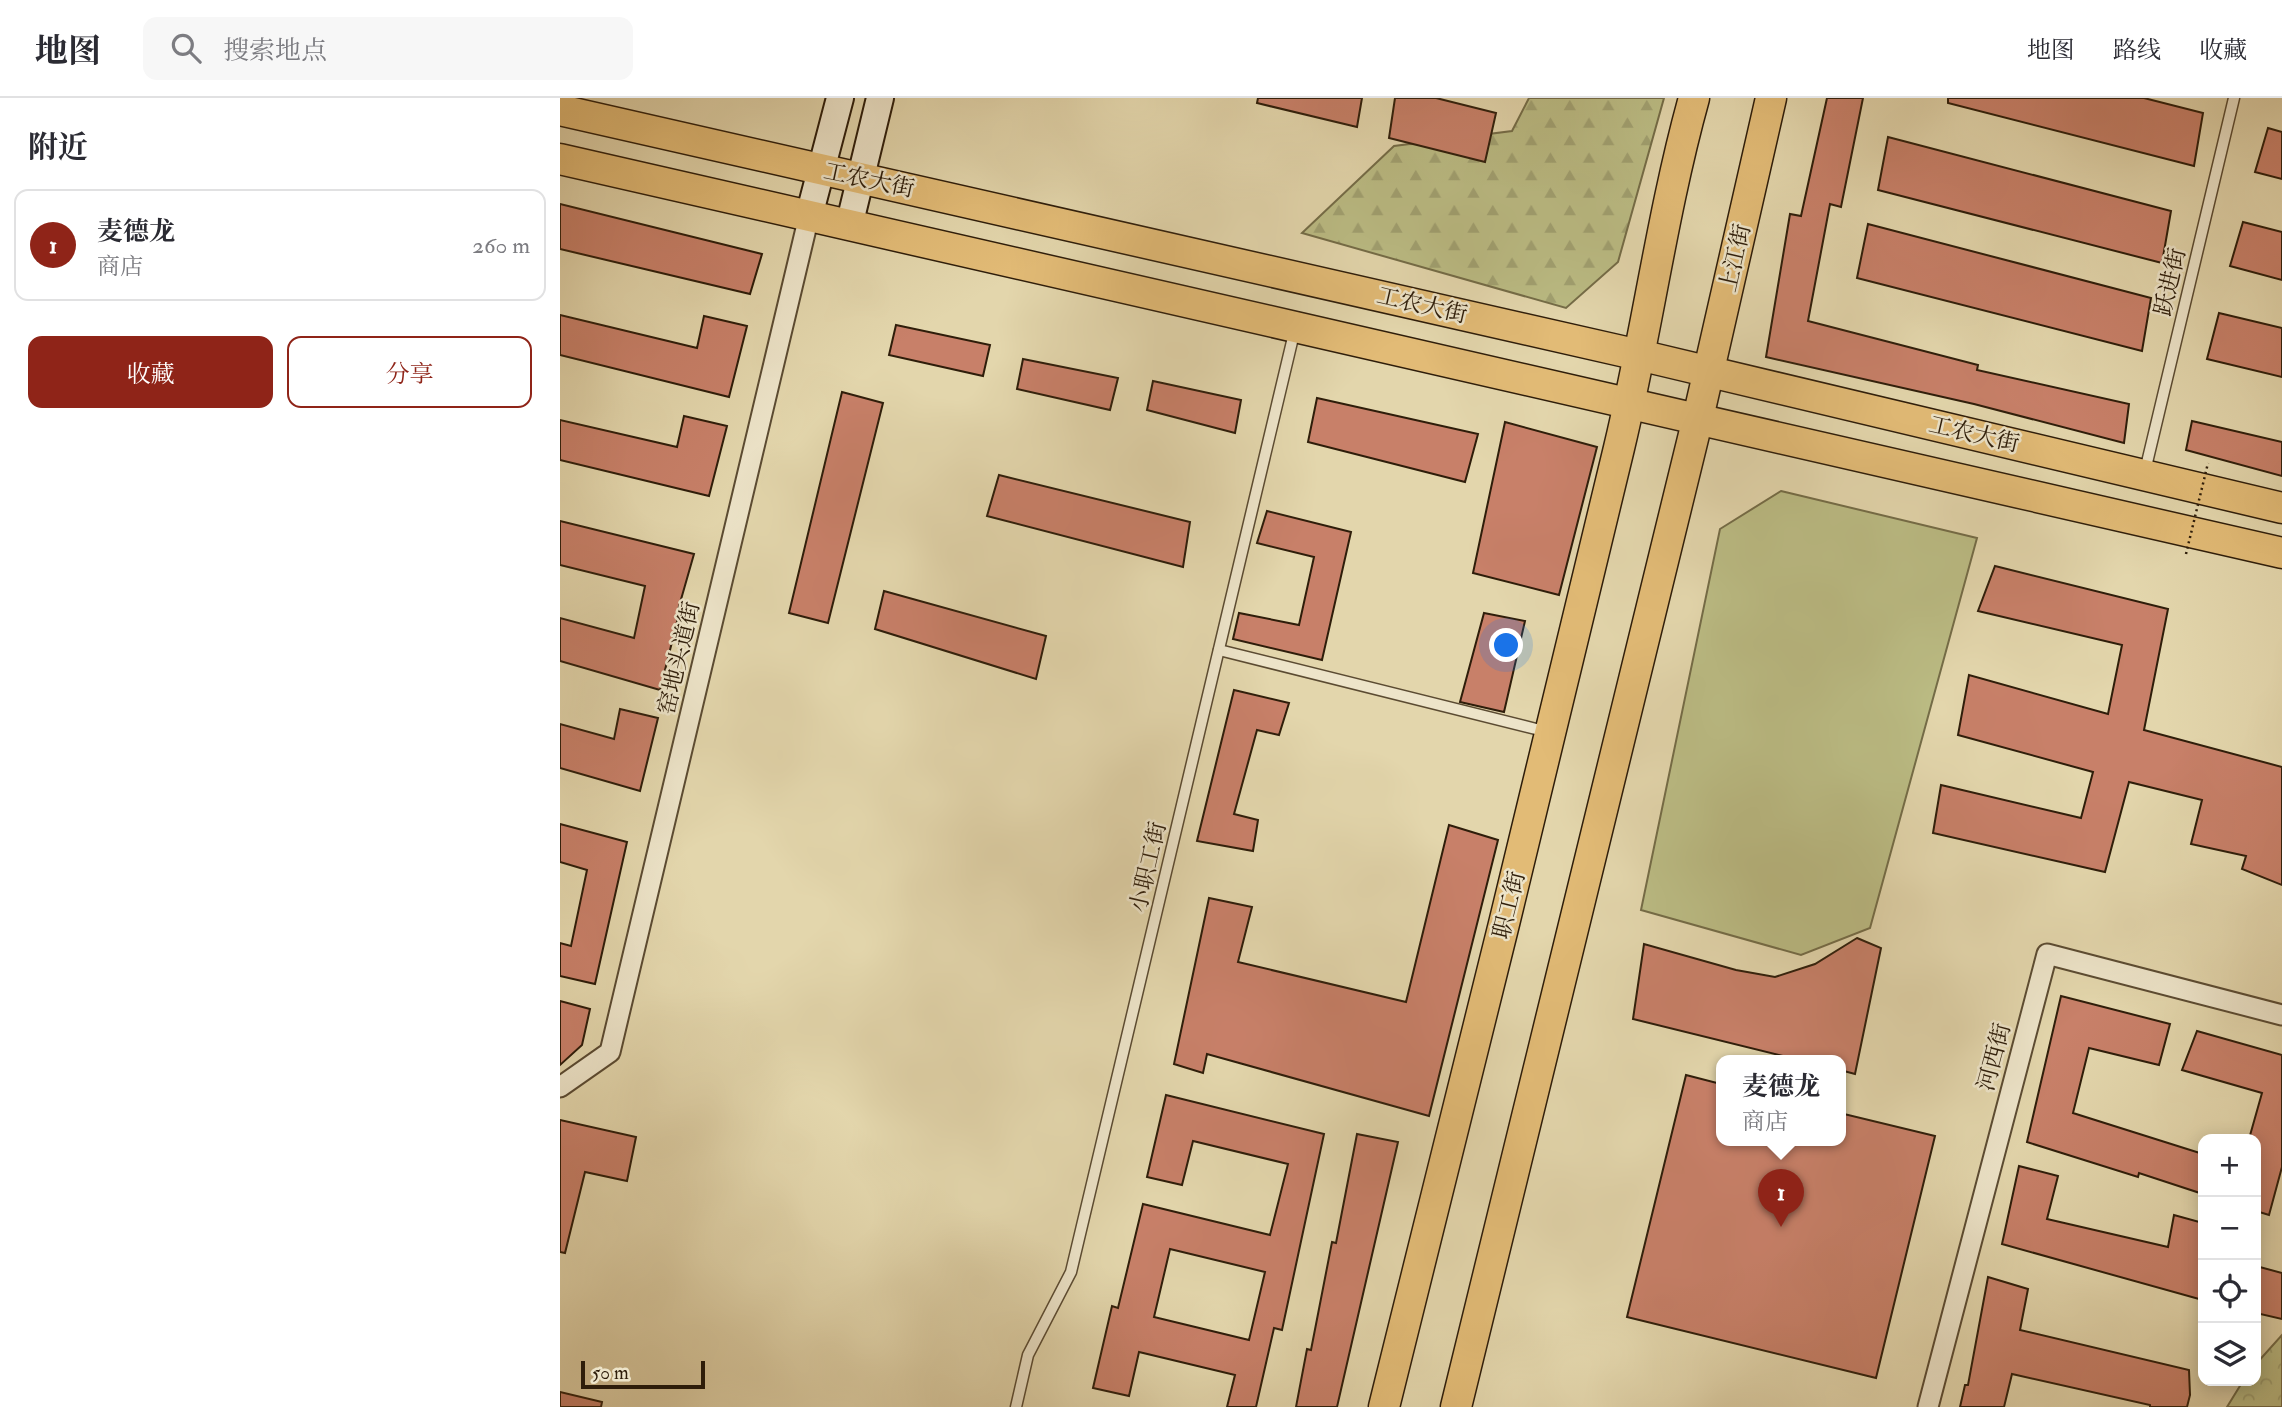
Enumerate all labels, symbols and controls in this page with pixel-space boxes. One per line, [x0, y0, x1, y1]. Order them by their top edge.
search box [143, 17, 633, 80]
icon: search [167, 29, 205, 67]
text: 地图 [35, 31, 101, 72]
text: 搜索地点 [223, 35, 327, 67]
text: 地图 [2027, 35, 2075, 66]
text: 路线 [2113, 35, 2161, 66]
text: 收藏 [2199, 35, 2247, 66]
text: 附近 [28, 129, 88, 166]
street label: 工农大街 [821, 156, 917, 204]
text: 麦德龙 [97, 216, 175, 248]
street label: 上江街 [1713, 221, 1757, 295]
text: 1 [49, 231, 57, 260]
text: 260 m [472, 231, 530, 260]
street label: 跃进街 [2148, 245, 2192, 319]
text: 商店 [97, 252, 143, 281]
street label: 工农大街 [1374, 281, 1470, 329]
button: 收藏 [28, 336, 273, 408]
button: 分享 [287, 336, 532, 408]
street label: 工农大街 [1926, 410, 2022, 458]
street label: 窑地头道街 [652, 599, 706, 717]
your location [1489, 628, 1523, 662]
street label: 小职工街 [1124, 819, 1172, 915]
street label: 职工街 [1487, 868, 1531, 942]
street label: 河西街 [1971, 1020, 2017, 1094]
popup [1716, 1055, 1846, 1146]
text: 麦德龙 [1742, 1071, 1820, 1103]
text: 商店 [1742, 1107, 1788, 1136]
map controls [2198, 1134, 2261, 1386]
button: + [2198, 1134, 2261, 1197]
pin: 1 [1758, 1169, 1804, 1227]
button: − [2198, 1197, 2261, 1260]
button: locate [2198, 1260, 2261, 1323]
button: layers [2198, 1323, 2261, 1386]
scale bar [581, 1358, 705, 1390]
text: 50 m [592, 1361, 629, 1385]

